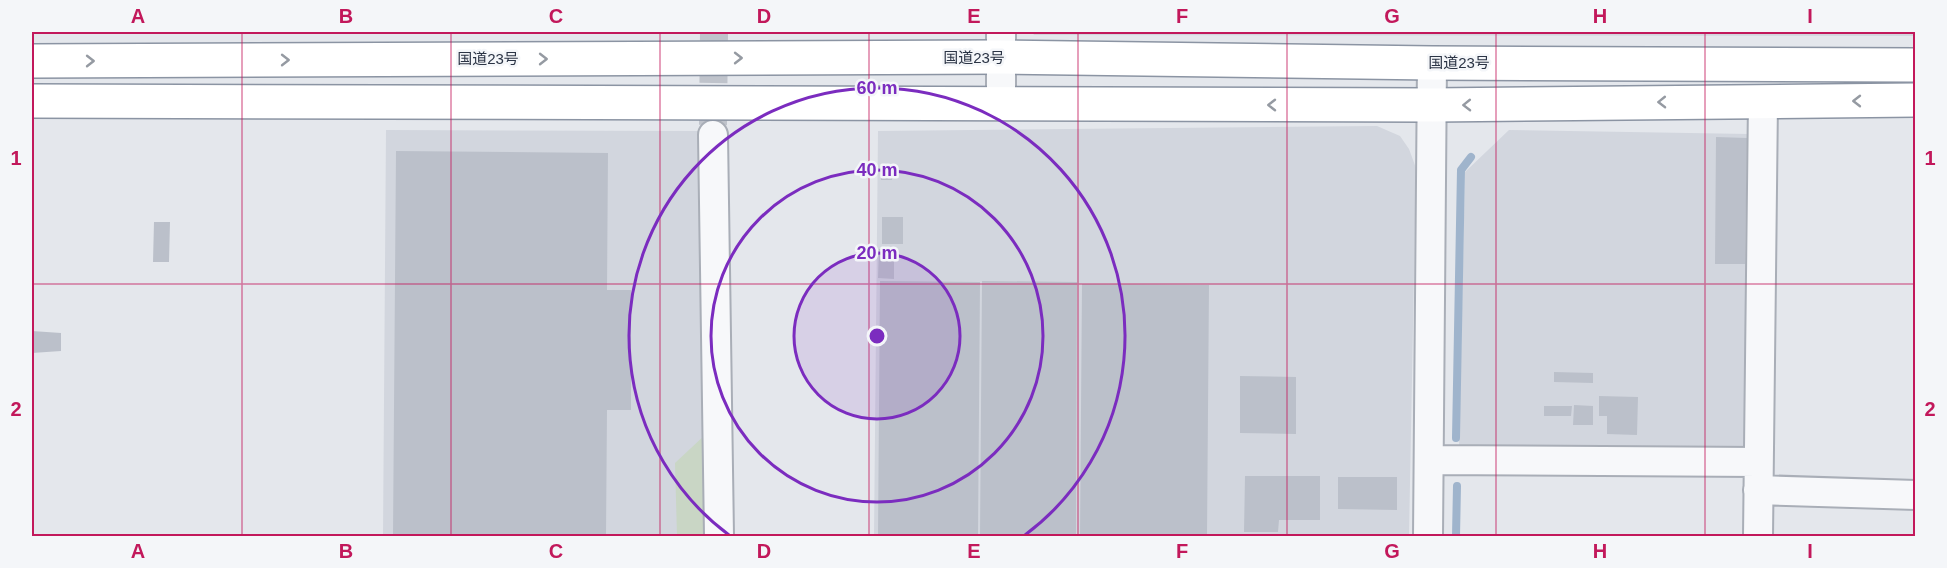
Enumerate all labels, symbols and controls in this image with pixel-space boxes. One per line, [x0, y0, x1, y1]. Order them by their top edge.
text: A [131, 5, 145, 27]
text: B [339, 5, 353, 27]
text: C [549, 5, 563, 27]
text: D [757, 5, 771, 27]
text: E [967, 5, 981, 27]
text: F [1176, 5, 1188, 27]
text: G [1384, 5, 1400, 27]
text: H [1593, 5, 1607, 27]
text: I [1807, 5, 1813, 27]
street label: 国道23号 [943, 49, 1005, 66]
street label: 国道23号 [457, 50, 519, 67]
one-way arrow [733, 52, 742, 64]
one-way arrow [538, 53, 547, 65]
one-way arrow [280, 54, 289, 66]
street label: 国道23号 [1428, 54, 1490, 71]
one-way arrow [85, 55, 94, 67]
text: 60 m [856, 78, 898, 98]
one-way arrow [1853, 95, 1862, 107]
one-way arrow [1658, 96, 1667, 108]
one-way arrow [1268, 99, 1277, 111]
one-way arrow [1463, 99, 1472, 111]
text: 1 [10, 147, 22, 169]
text: 1 [1924, 147, 1936, 169]
text: 40 m [856, 160, 898, 180]
text: 20 m [856, 243, 898, 263]
centre of rings [867, 326, 887, 346]
text: 2 [10, 398, 22, 420]
text: 2 [1924, 398, 1936, 420]
text: A [131, 540, 145, 562]
text: B [339, 540, 353, 562]
text: C [549, 540, 563, 562]
text: D [757, 540, 771, 562]
text: E [967, 540, 981, 562]
text: F [1176, 540, 1188, 562]
text: G [1384, 540, 1400, 562]
text: H [1593, 540, 1607, 562]
text: I [1807, 540, 1813, 562]

